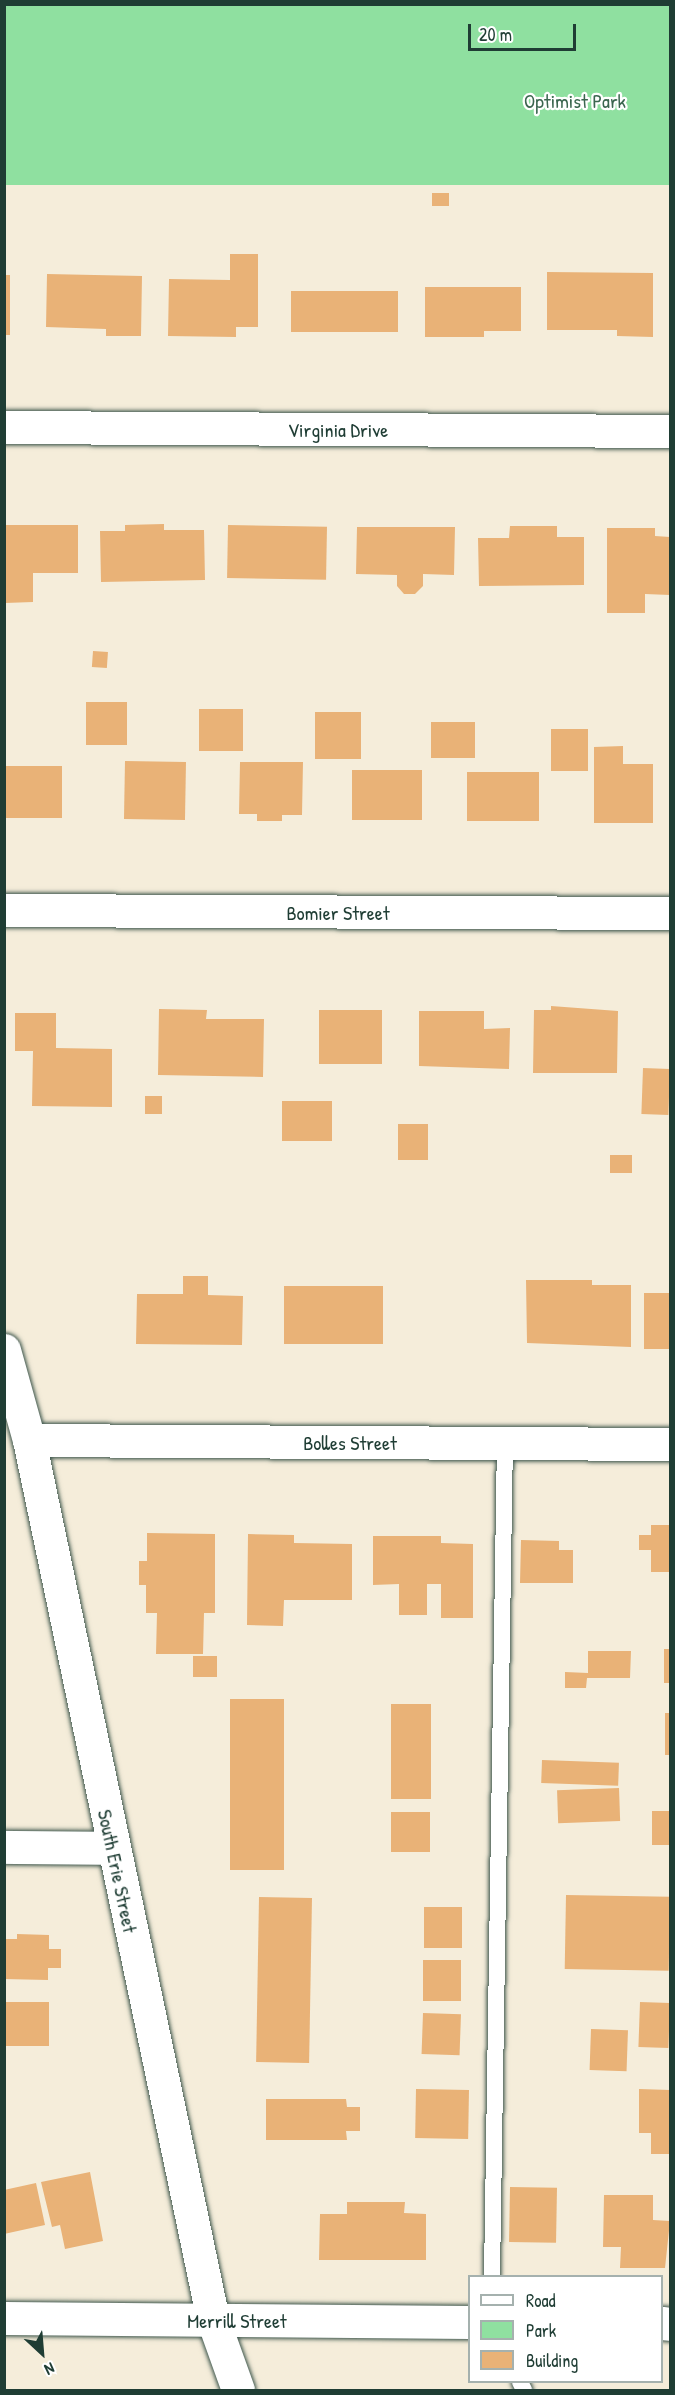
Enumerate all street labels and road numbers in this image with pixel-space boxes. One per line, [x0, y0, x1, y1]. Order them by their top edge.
street label: Virginia Drive [288, 417, 388, 441]
street label: Bomier Street [286, 900, 390, 924]
street label: Bolles Street [303, 1430, 397, 1454]
street label: South Erie Street [93, 1807, 143, 1935]
street label: Merrill Street [187, 2308, 287, 2332]

